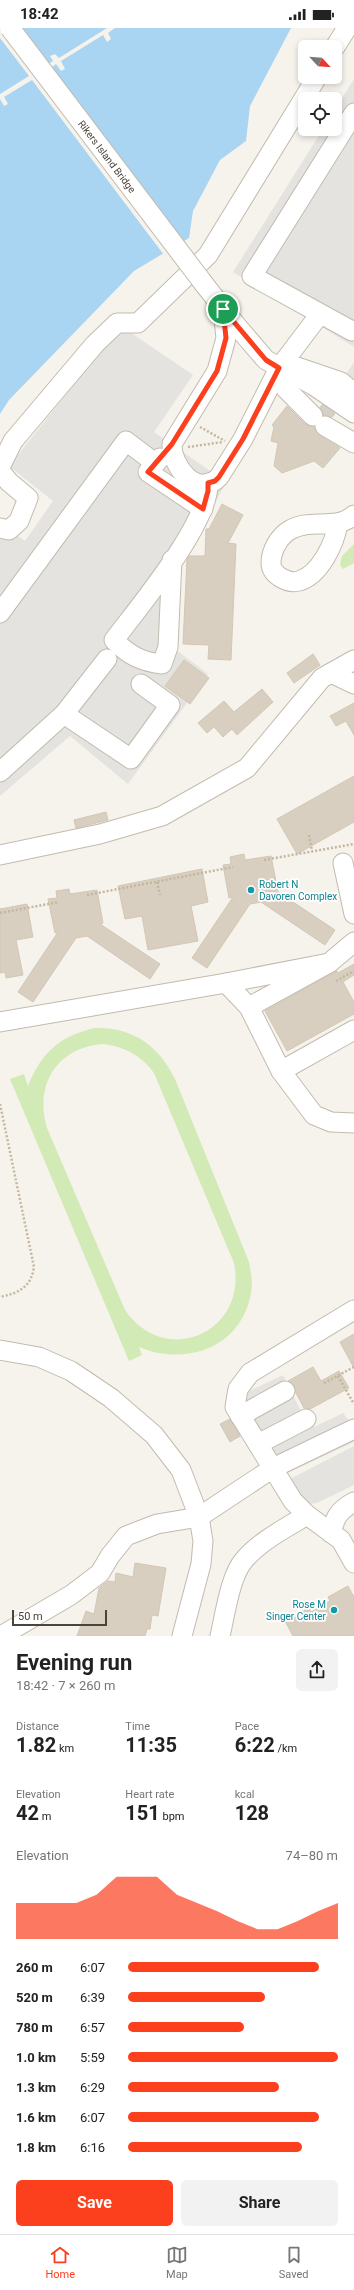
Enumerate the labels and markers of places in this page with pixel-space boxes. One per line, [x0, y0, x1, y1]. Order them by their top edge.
pin [206, 292, 240, 326]
place label: Robert N Davoren Complex [259, 879, 337, 902]
marker: Robert N Davoren Complex [246, 885, 256, 895]
place label: Rose M Singer Center [266, 1599, 327, 1622]
marker: Rose M Singer Center [329, 1605, 339, 1615]

